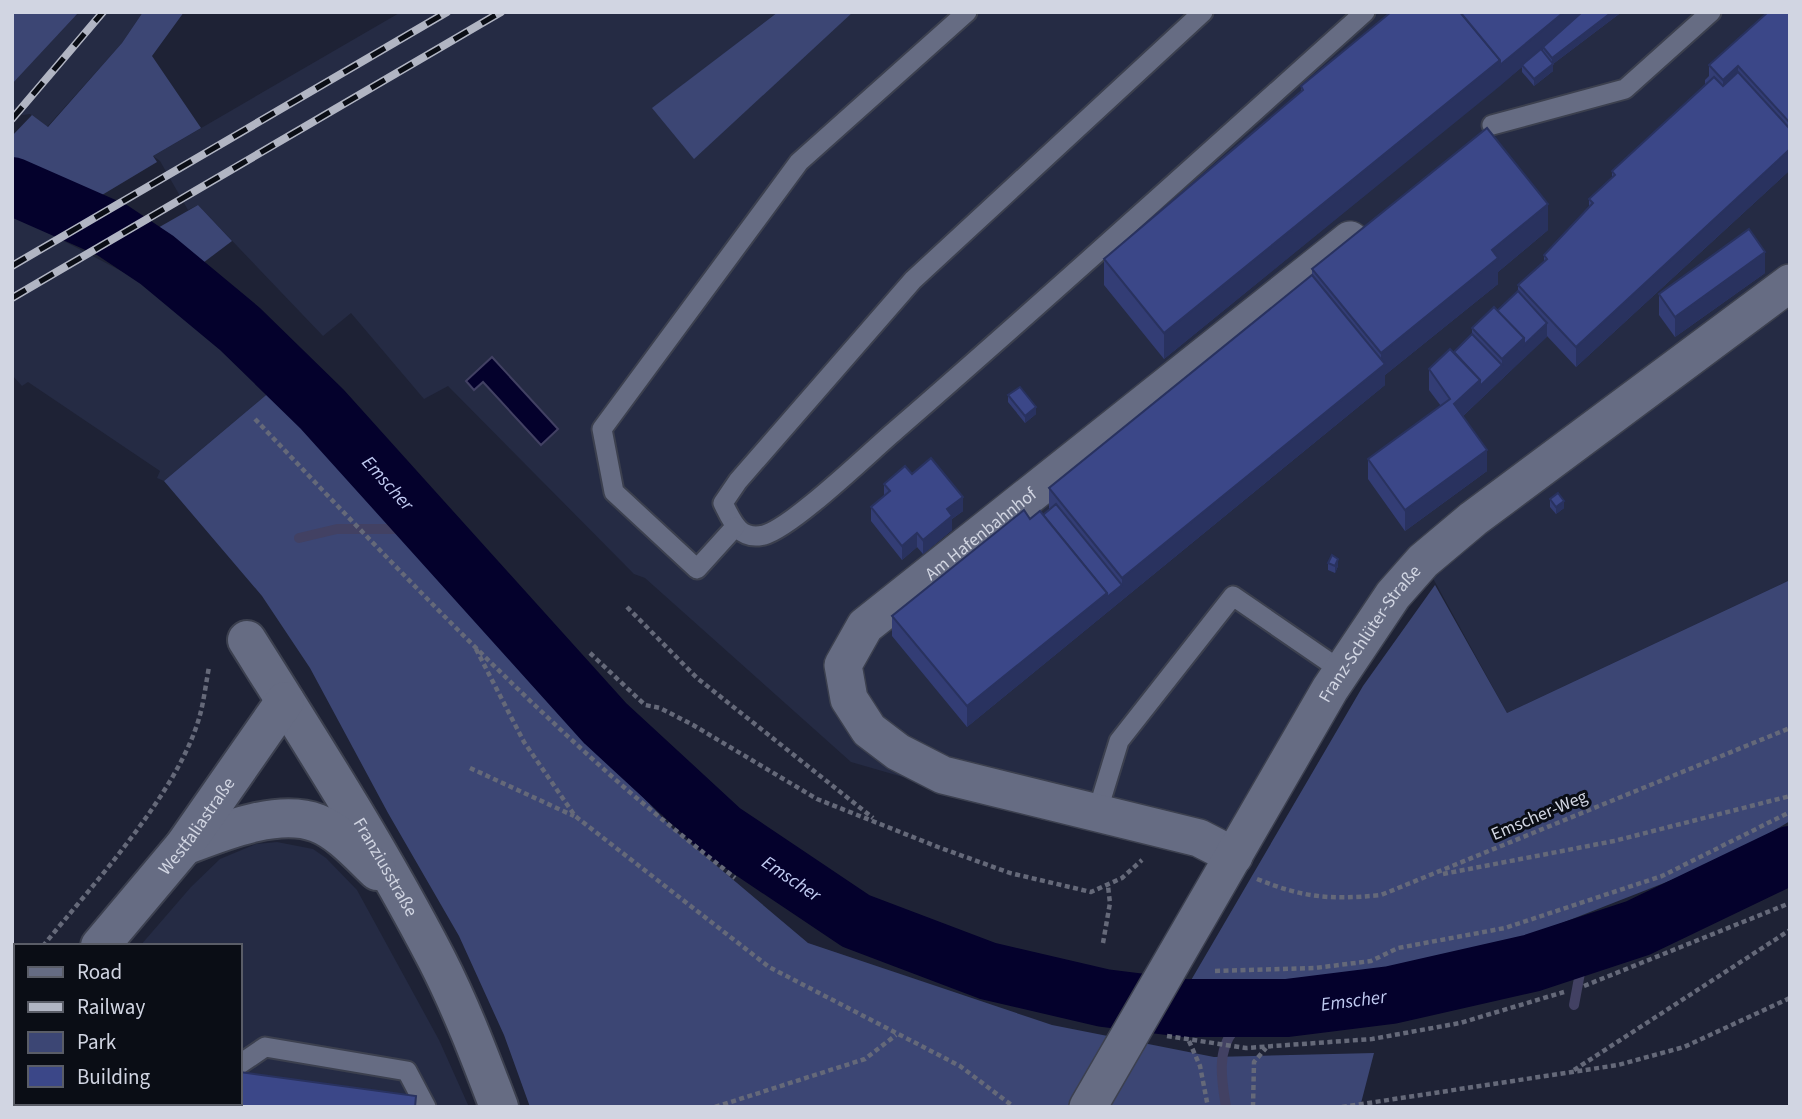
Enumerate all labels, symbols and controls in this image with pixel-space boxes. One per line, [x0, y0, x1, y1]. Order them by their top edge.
water label: Emscher [355, 450, 420, 518]
street label: Am Hafenbahnhof [920, 482, 1043, 587]
street label: Franz-Schlüter-Straße [1313, 560, 1427, 707]
street label: Westfaliastraße [153, 772, 241, 881]
street label: Emscher-Weg [1487, 784, 1591, 847]
street label: Franziusstraße [347, 813, 423, 921]
water label: Emscher [756, 850, 827, 910]
legend [14, 944, 242, 1105]
text: Road [77, 957, 122, 987]
water label: Emscher [1319, 983, 1390, 1019]
text: Railway [77, 992, 145, 1022]
text: Park [77, 1027, 117, 1057]
text: Building [77, 1062, 151, 1092]

